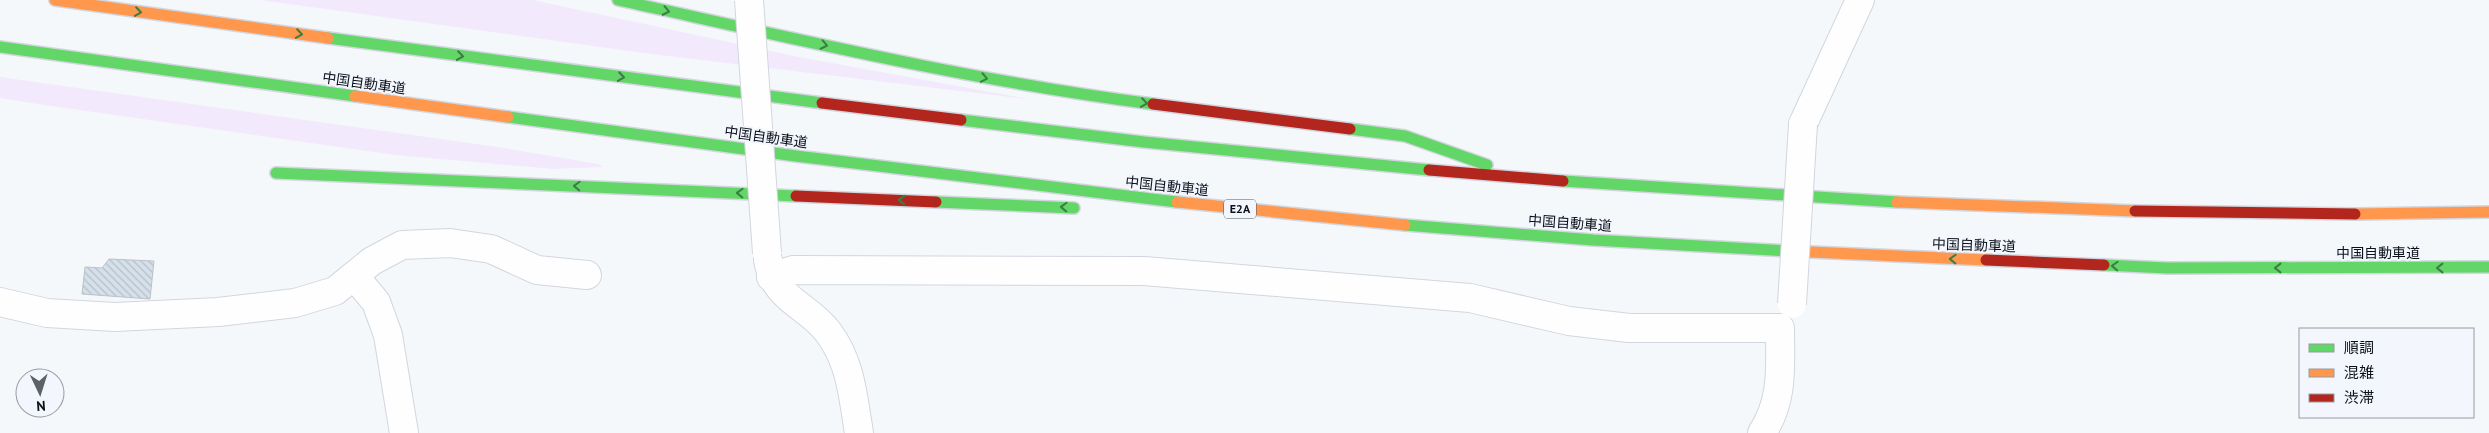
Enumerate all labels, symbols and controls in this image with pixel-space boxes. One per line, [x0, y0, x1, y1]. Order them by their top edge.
one-way arrow [661, 5, 670, 15]
one-way arrow [134, 6, 142, 17]
one-way arrow [295, 28, 303, 39]
one-way arrow [820, 39, 829, 50]
one-way arrow [455, 50, 464, 60]
street label: 中国自動車道 [321, 68, 407, 98]
one-way arrow [617, 71, 625, 82]
one-way arrow [979, 72, 988, 82]
one-way arrow [1140, 98, 1148, 108]
street label: 中国自動車道 [723, 122, 809, 152]
street label: 中国自動車道 [1124, 173, 1210, 199]
one-way arrow [573, 181, 581, 192]
one-way arrow [736, 188, 744, 199]
one-way arrow [898, 195, 906, 206]
road number: E2A [1224, 200, 1256, 218]
one-way arrow [1060, 202, 1068, 213]
street label: 中国自動車道 [1527, 211, 1613, 235]
street label: 中国自動車道 [1932, 235, 2016, 255]
street label: 中国自動車道 [2336, 244, 2420, 262]
one-way arrow [1949, 254, 1957, 265]
one-way arrow [2111, 260, 2119, 271]
one-way arrow [2274, 263, 2282, 273]
one-way arrow [2436, 263, 2444, 273]
legend [2299, 328, 2474, 418]
text: 順調 [2344, 338, 2374, 357]
text: 混雑 [2344, 363, 2374, 382]
north arrow [15, 368, 65, 418]
text: 渋滞 [2344, 388, 2374, 407]
text: N [36, 397, 46, 415]

